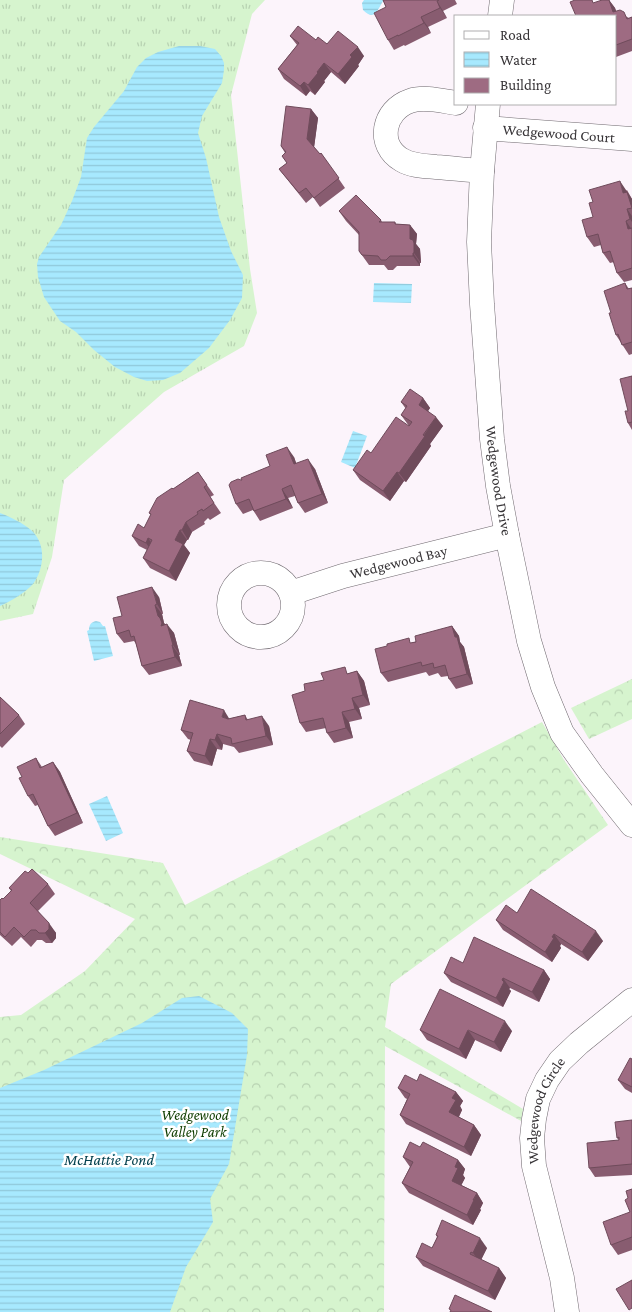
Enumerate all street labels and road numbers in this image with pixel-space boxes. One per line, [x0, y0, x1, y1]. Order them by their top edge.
street label: Wedgewood Court [502, 121, 616, 146]
street label: Wedgewood Drive [483, 425, 515, 537]
street label: Wedgewood Bay [348, 542, 449, 582]
street label: Wedgewood Circle [524, 1054, 568, 1165]

